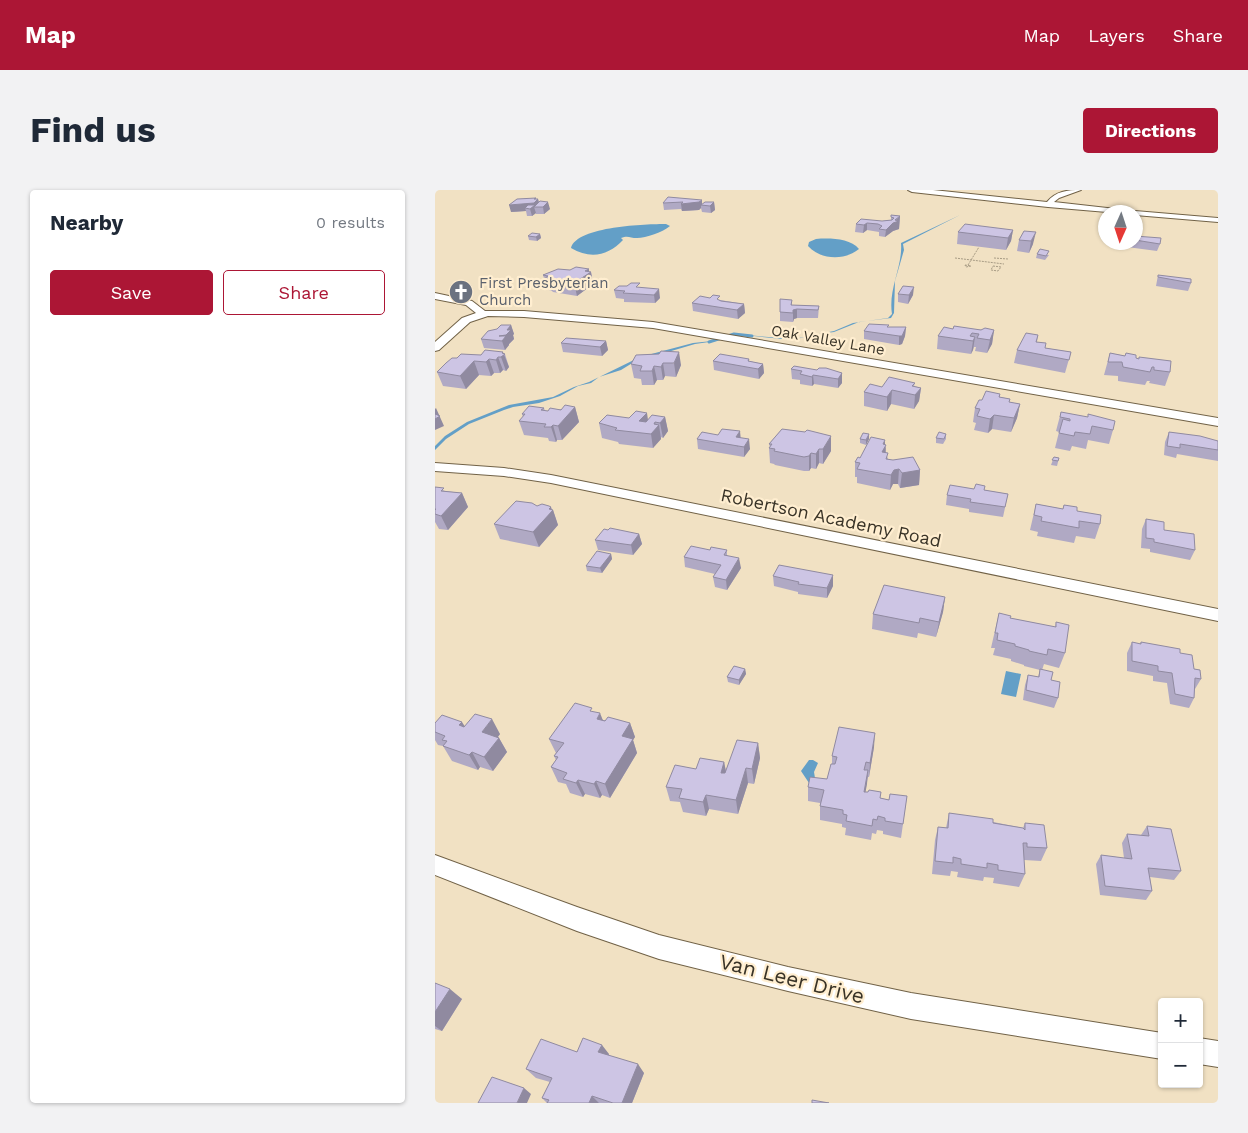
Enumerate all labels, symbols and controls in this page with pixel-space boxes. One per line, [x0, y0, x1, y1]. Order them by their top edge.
text: Map [25, 21, 76, 49]
text: Map [1023, 25, 1060, 46]
text: Layers [1088, 25, 1145, 46]
text: Share [1173, 25, 1223, 46]
button: Directions [1083, 108, 1218, 153]
text: Find us [30, 109, 156, 151]
north arrow [1098, 205, 1143, 250]
text: Nearby [50, 210, 123, 235]
text: 0 results [316, 213, 385, 232]
button: Save [50, 270, 213, 315]
button: Share [223, 270, 385, 315]
place label: First Presbyterian Church [479, 274, 609, 309]
church icon: First Presbyterian Church [448, 279, 474, 305]
street label: Oak Valley Lane [770, 321, 886, 359]
street label: Robertson Academy Road [719, 484, 943, 551]
street label: Van Leer Drive [717, 948, 867, 1009]
map controls [1158, 998, 1203, 1088]
button: + [1158, 998, 1203, 1043]
button: − [1158, 1043, 1203, 1088]

